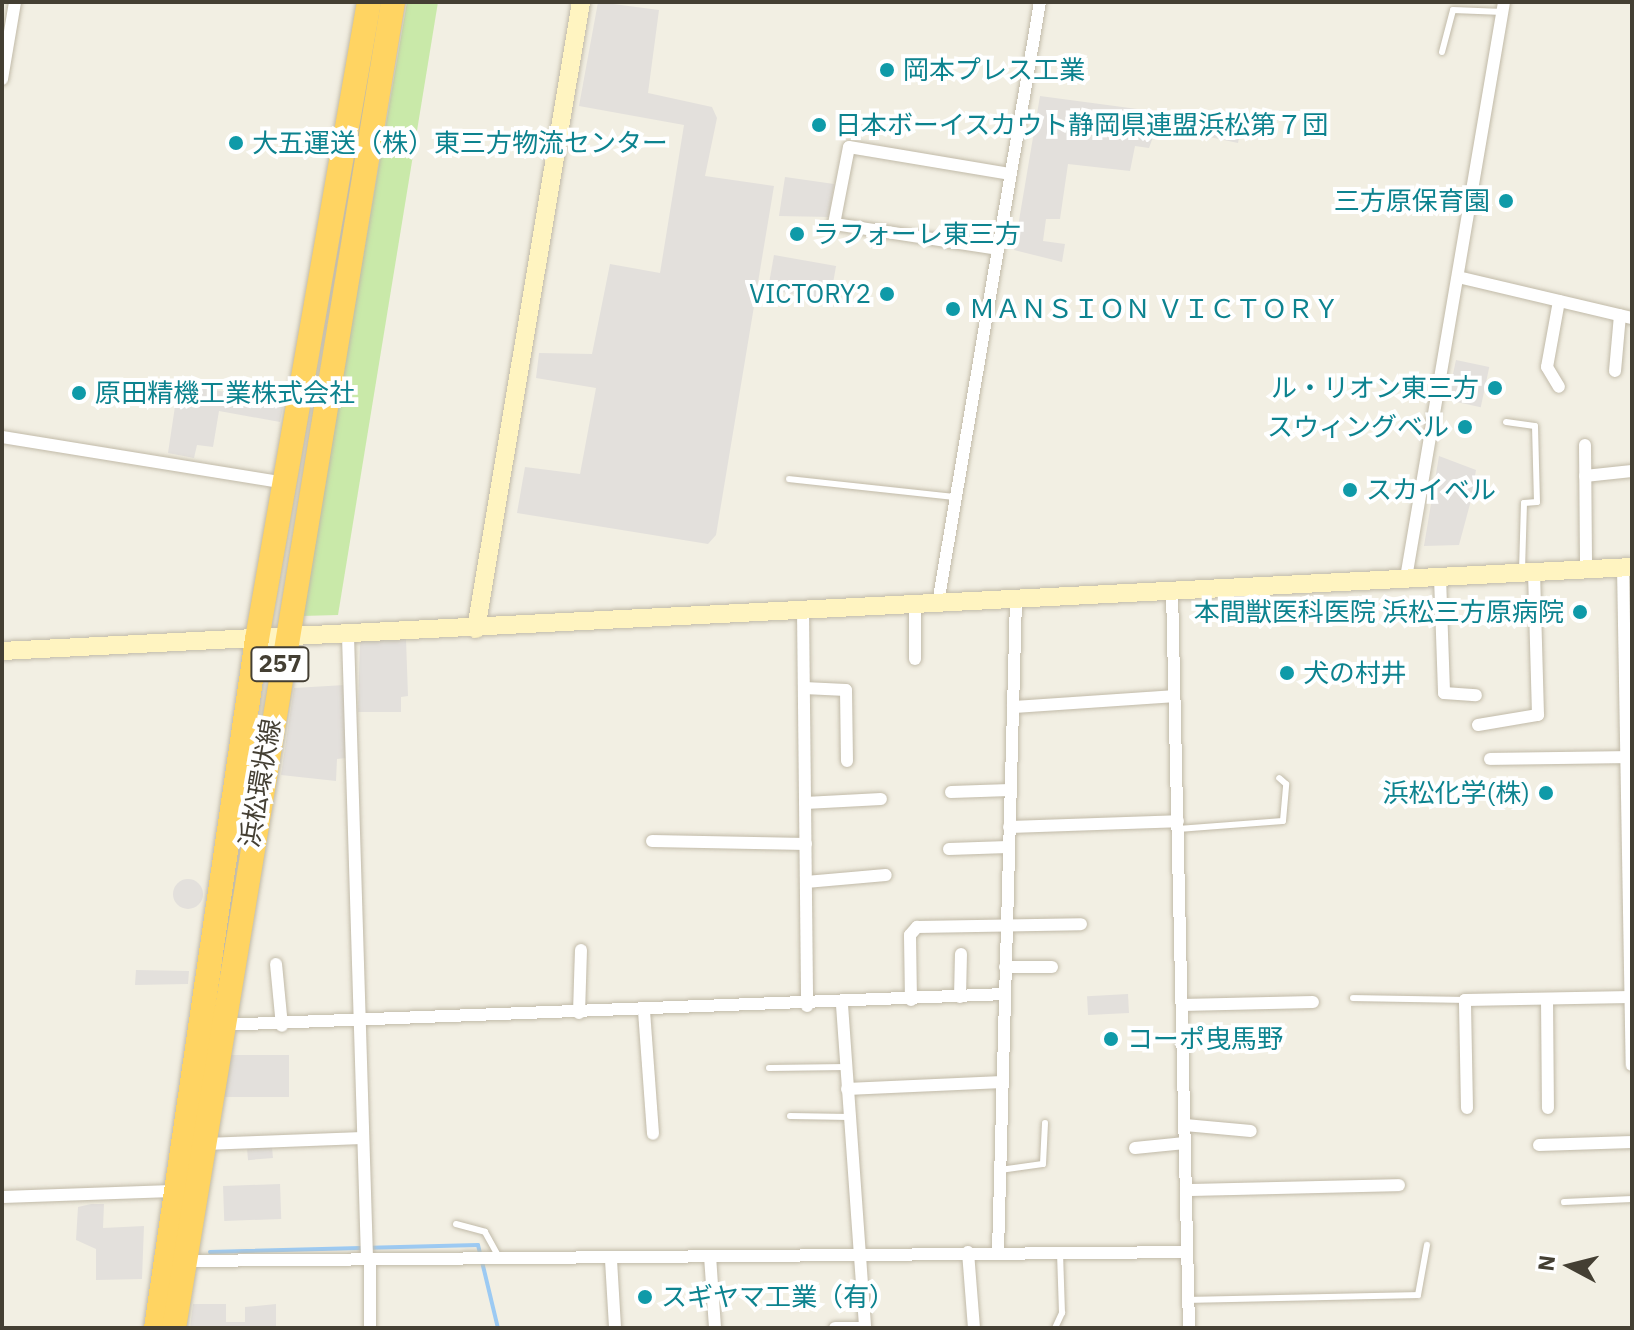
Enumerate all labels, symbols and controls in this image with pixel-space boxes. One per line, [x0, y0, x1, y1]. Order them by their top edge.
place label: 岡本プレス工業 [903, 54, 1085, 86]
marker: 岡本プレス工業 [878, 61, 896, 79]
place label: 日本ボーイスカウト静岡県連盟浜松第７団 [835, 109, 1329, 141]
marker: 日本ボーイスカウト静岡県連盟浜松第７団 [810, 116, 828, 134]
place label: 大五運送（株）東三方物流センター [252, 127, 668, 159]
marker: 大五運送（株）東三方物流センター [227, 134, 245, 152]
place label: 三方原保育園 [1334, 185, 1490, 217]
marker: 三方原保育園 [1497, 192, 1515, 210]
place label: ラフォーレ東三方 [813, 218, 1021, 250]
marker: ラフォーレ東三方 [788, 225, 806, 243]
place label: VICTORY2 [749, 278, 871, 310]
marker: VICTORY2 [878, 285, 896, 303]
place label: ＭＡＮＳＩＯＮ ＶＩＣＴＯＲＹ [969, 293, 1339, 325]
marker: ＭＡＮＳＩＯＮ ＶＩＣＴＯＲＹ [944, 300, 962, 318]
place label: ル・リオン東三方 [1271, 372, 1479, 404]
place label: 原田精機工業株式会社 [95, 377, 355, 409]
marker: ル・リオン東三方 [1486, 379, 1504, 397]
marker: 原田精機工業株式会社 [70, 384, 88, 402]
place label: スウィングベル [1267, 411, 1449, 443]
marker: スウィングベル [1456, 418, 1474, 436]
place label: スカイベル [1366, 474, 1496, 506]
marker: スカイベル [1341, 481, 1359, 499]
place label: 本間獣医科医院 浜松三方原病院 [1194, 596, 1564, 628]
marker: 本間獣医科医院 浜松三方原病院 [1571, 603, 1589, 621]
road number: 257 [250, 644, 310, 684]
place label: 犬の村井 [1303, 657, 1407, 689]
marker: 犬の村井 [1278, 664, 1296, 682]
street label: 浜松環状線 [233, 716, 287, 850]
place label: 浜松化学(株) [1383, 777, 1530, 809]
marker: 浜松化学(株) [1537, 784, 1555, 802]
place label: コーポ曳馬野 [1127, 1023, 1283, 1055]
marker: コーポ曳馬野 [1102, 1030, 1120, 1048]
north arrow [1530, 1226, 1610, 1306]
text: N [1530, 1253, 1561, 1273]
place label: スギヤマ工業（有） [661, 1281, 895, 1313]
marker: スギヤマ工業（有） [636, 1288, 654, 1306]

